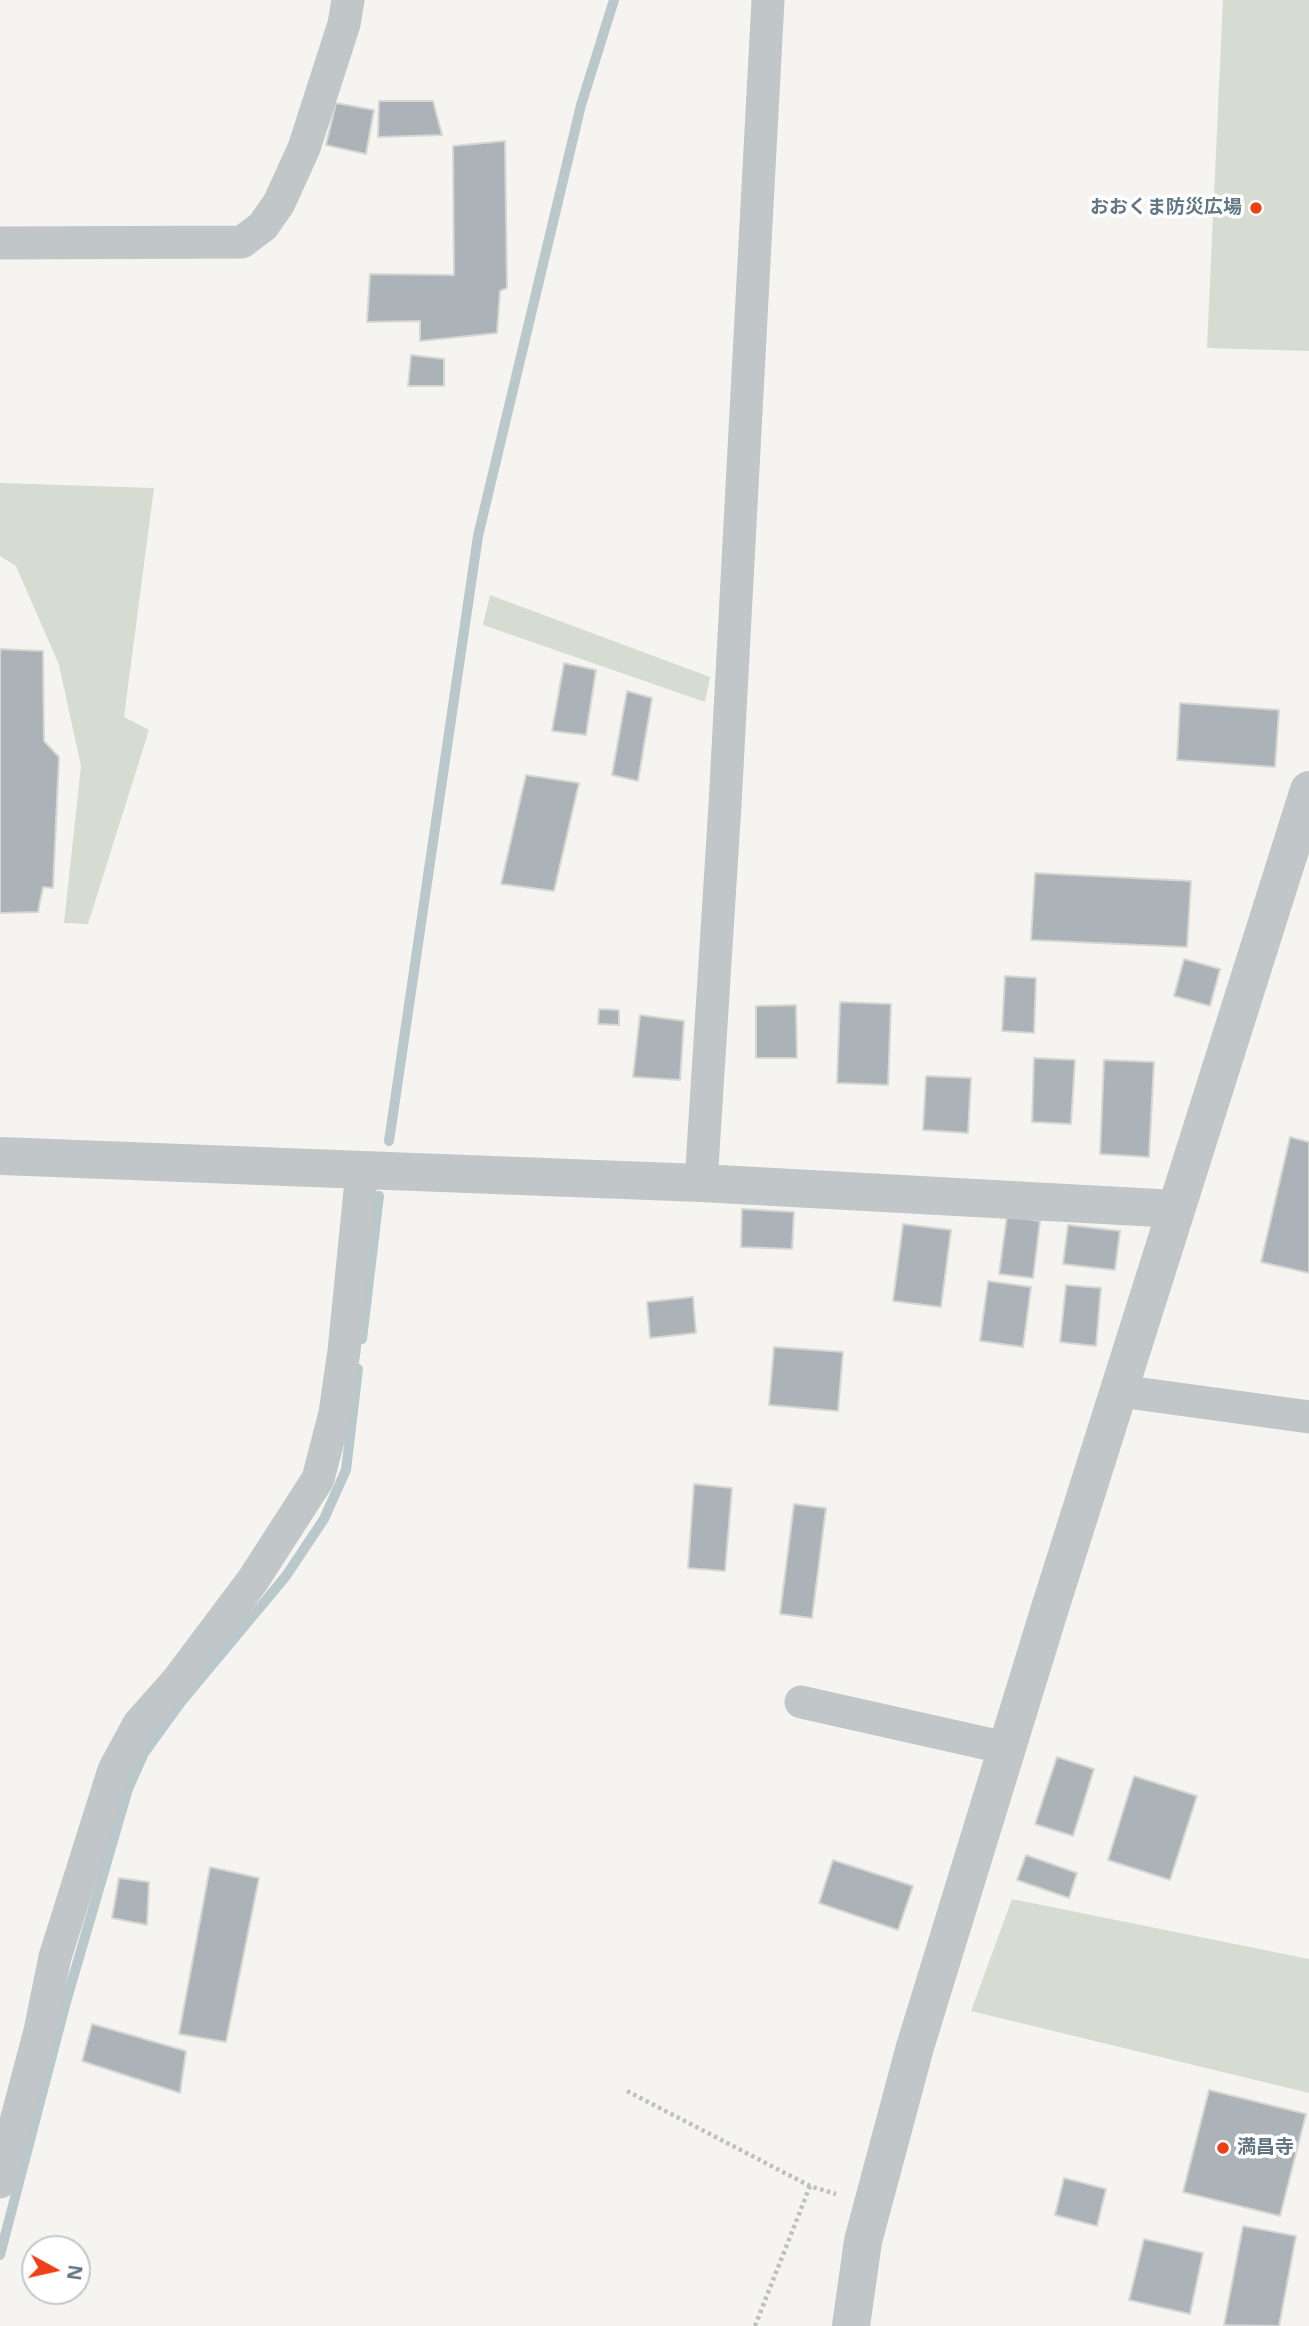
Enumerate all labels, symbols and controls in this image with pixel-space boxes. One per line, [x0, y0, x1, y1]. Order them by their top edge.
place label: おおくま防災広場 [1090, 197, 1242, 219]
marker: おおくま防災広場 [1248, 200, 1264, 216]
place label: 満昌寺 [1237, 2137, 1294, 2159]
marker: 満昌寺 [1215, 2140, 1231, 2156]
north arrow [21, 2235, 91, 2305]
text: N [61, 2263, 89, 2282]

